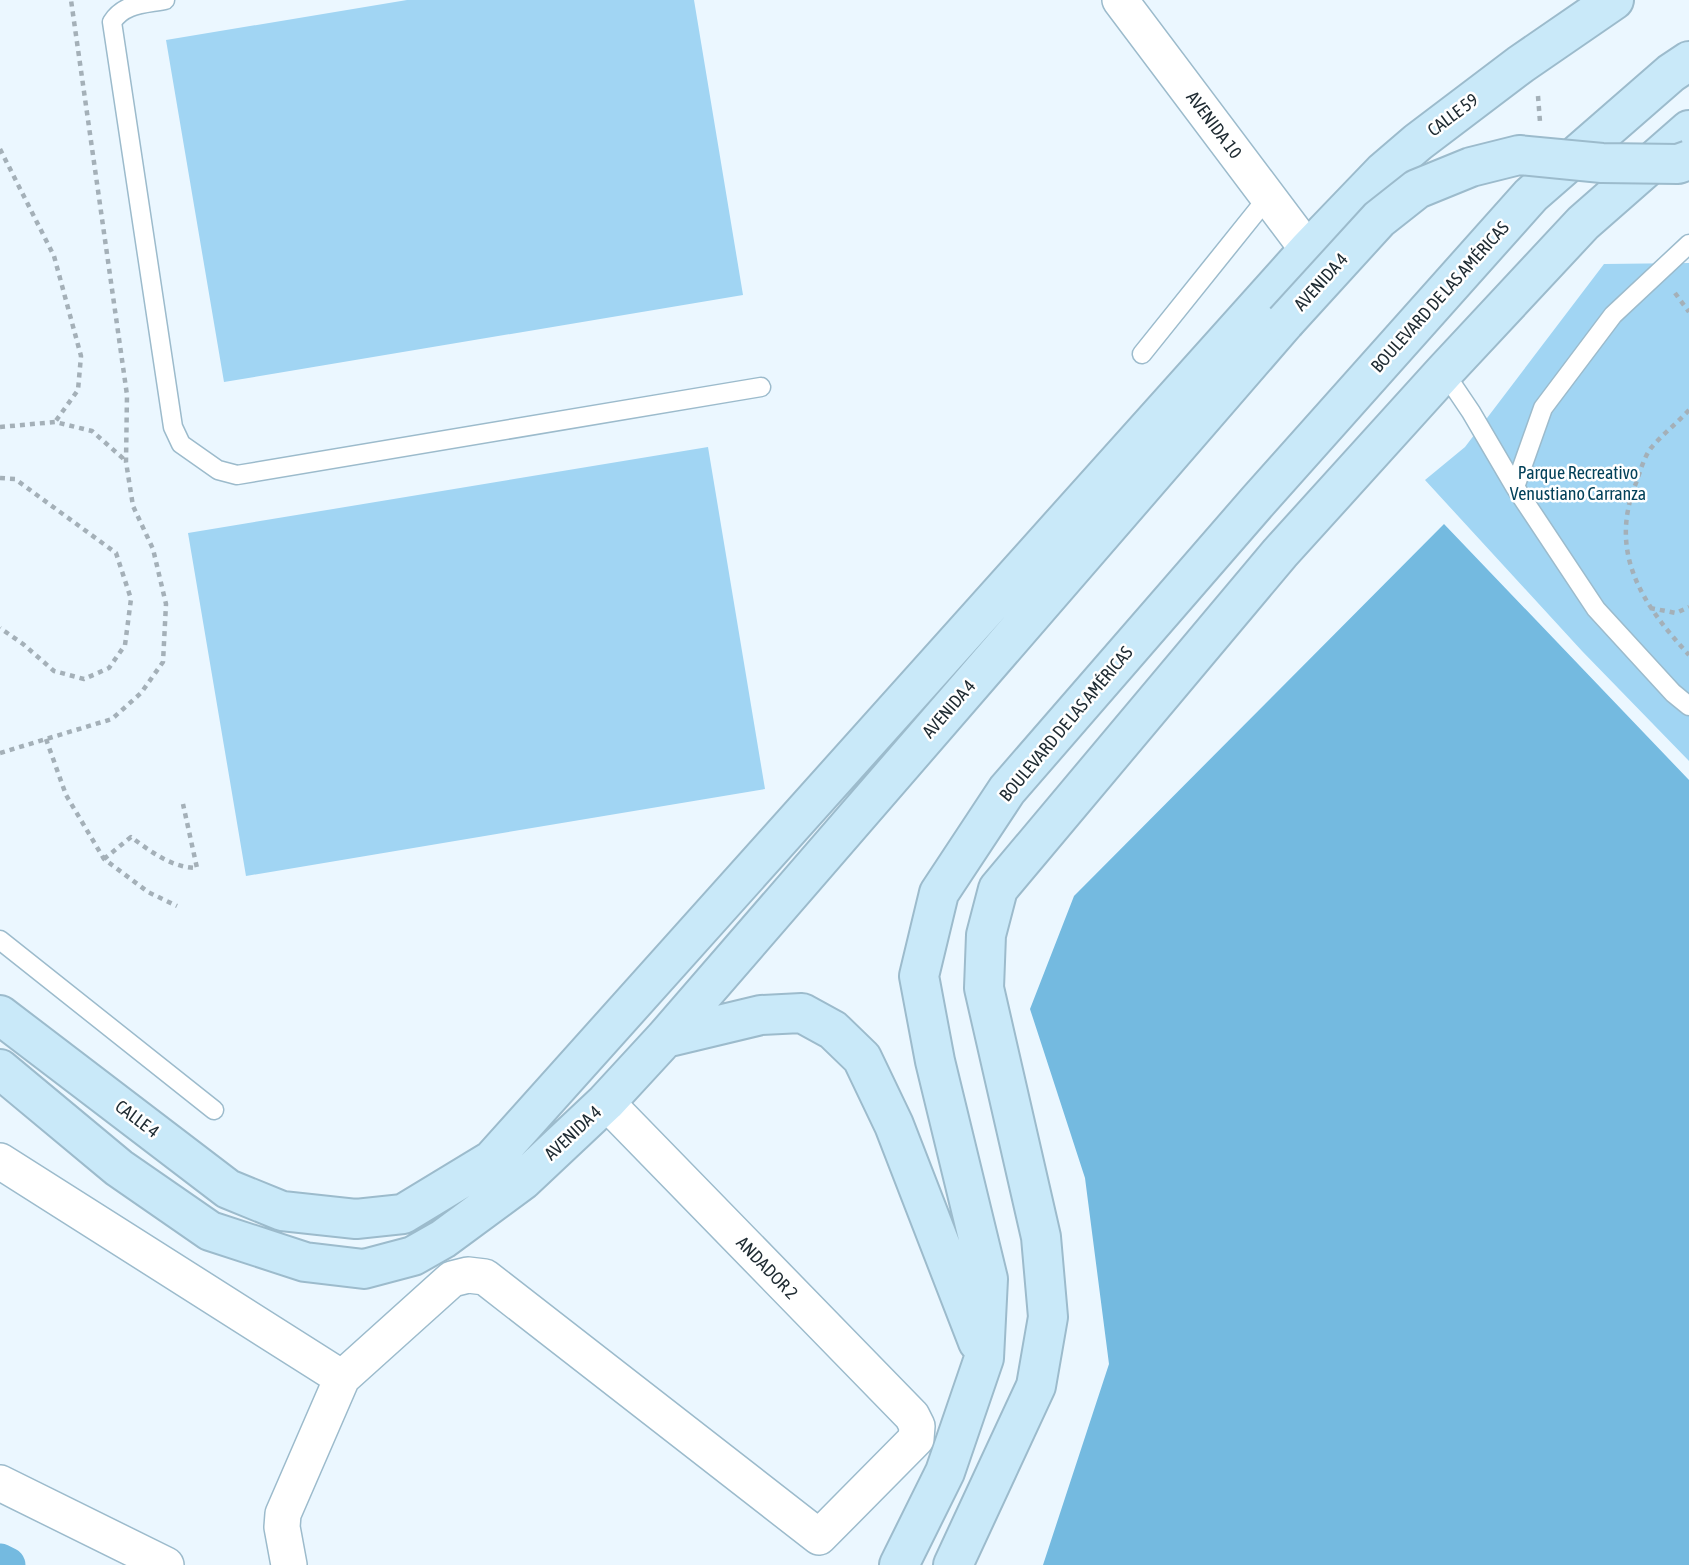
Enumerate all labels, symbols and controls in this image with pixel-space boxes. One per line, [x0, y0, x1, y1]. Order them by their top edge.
street label: AVENIDA 10 [1182, 87, 1246, 162]
street label: CALLE 59 [1423, 89, 1482, 140]
street label: BOULEVARD DE LAS AMÉRICAS [1366, 217, 1513, 376]
street label: AVENIDA 4 [1289, 249, 1352, 315]
park label: Parque Recreativo Venustiano Carranza [1510, 462, 1646, 504]
street label: BOULEVARD DE LAS AMÉRICAS [995, 642, 1137, 805]
street label: AVENIDA 4 [918, 675, 980, 742]
street label: CALLE 4 [111, 1095, 163, 1142]
street label: AVENIDA 4 [540, 1101, 605, 1164]
street label: ANDADOR 2 [732, 1232, 802, 1303]

